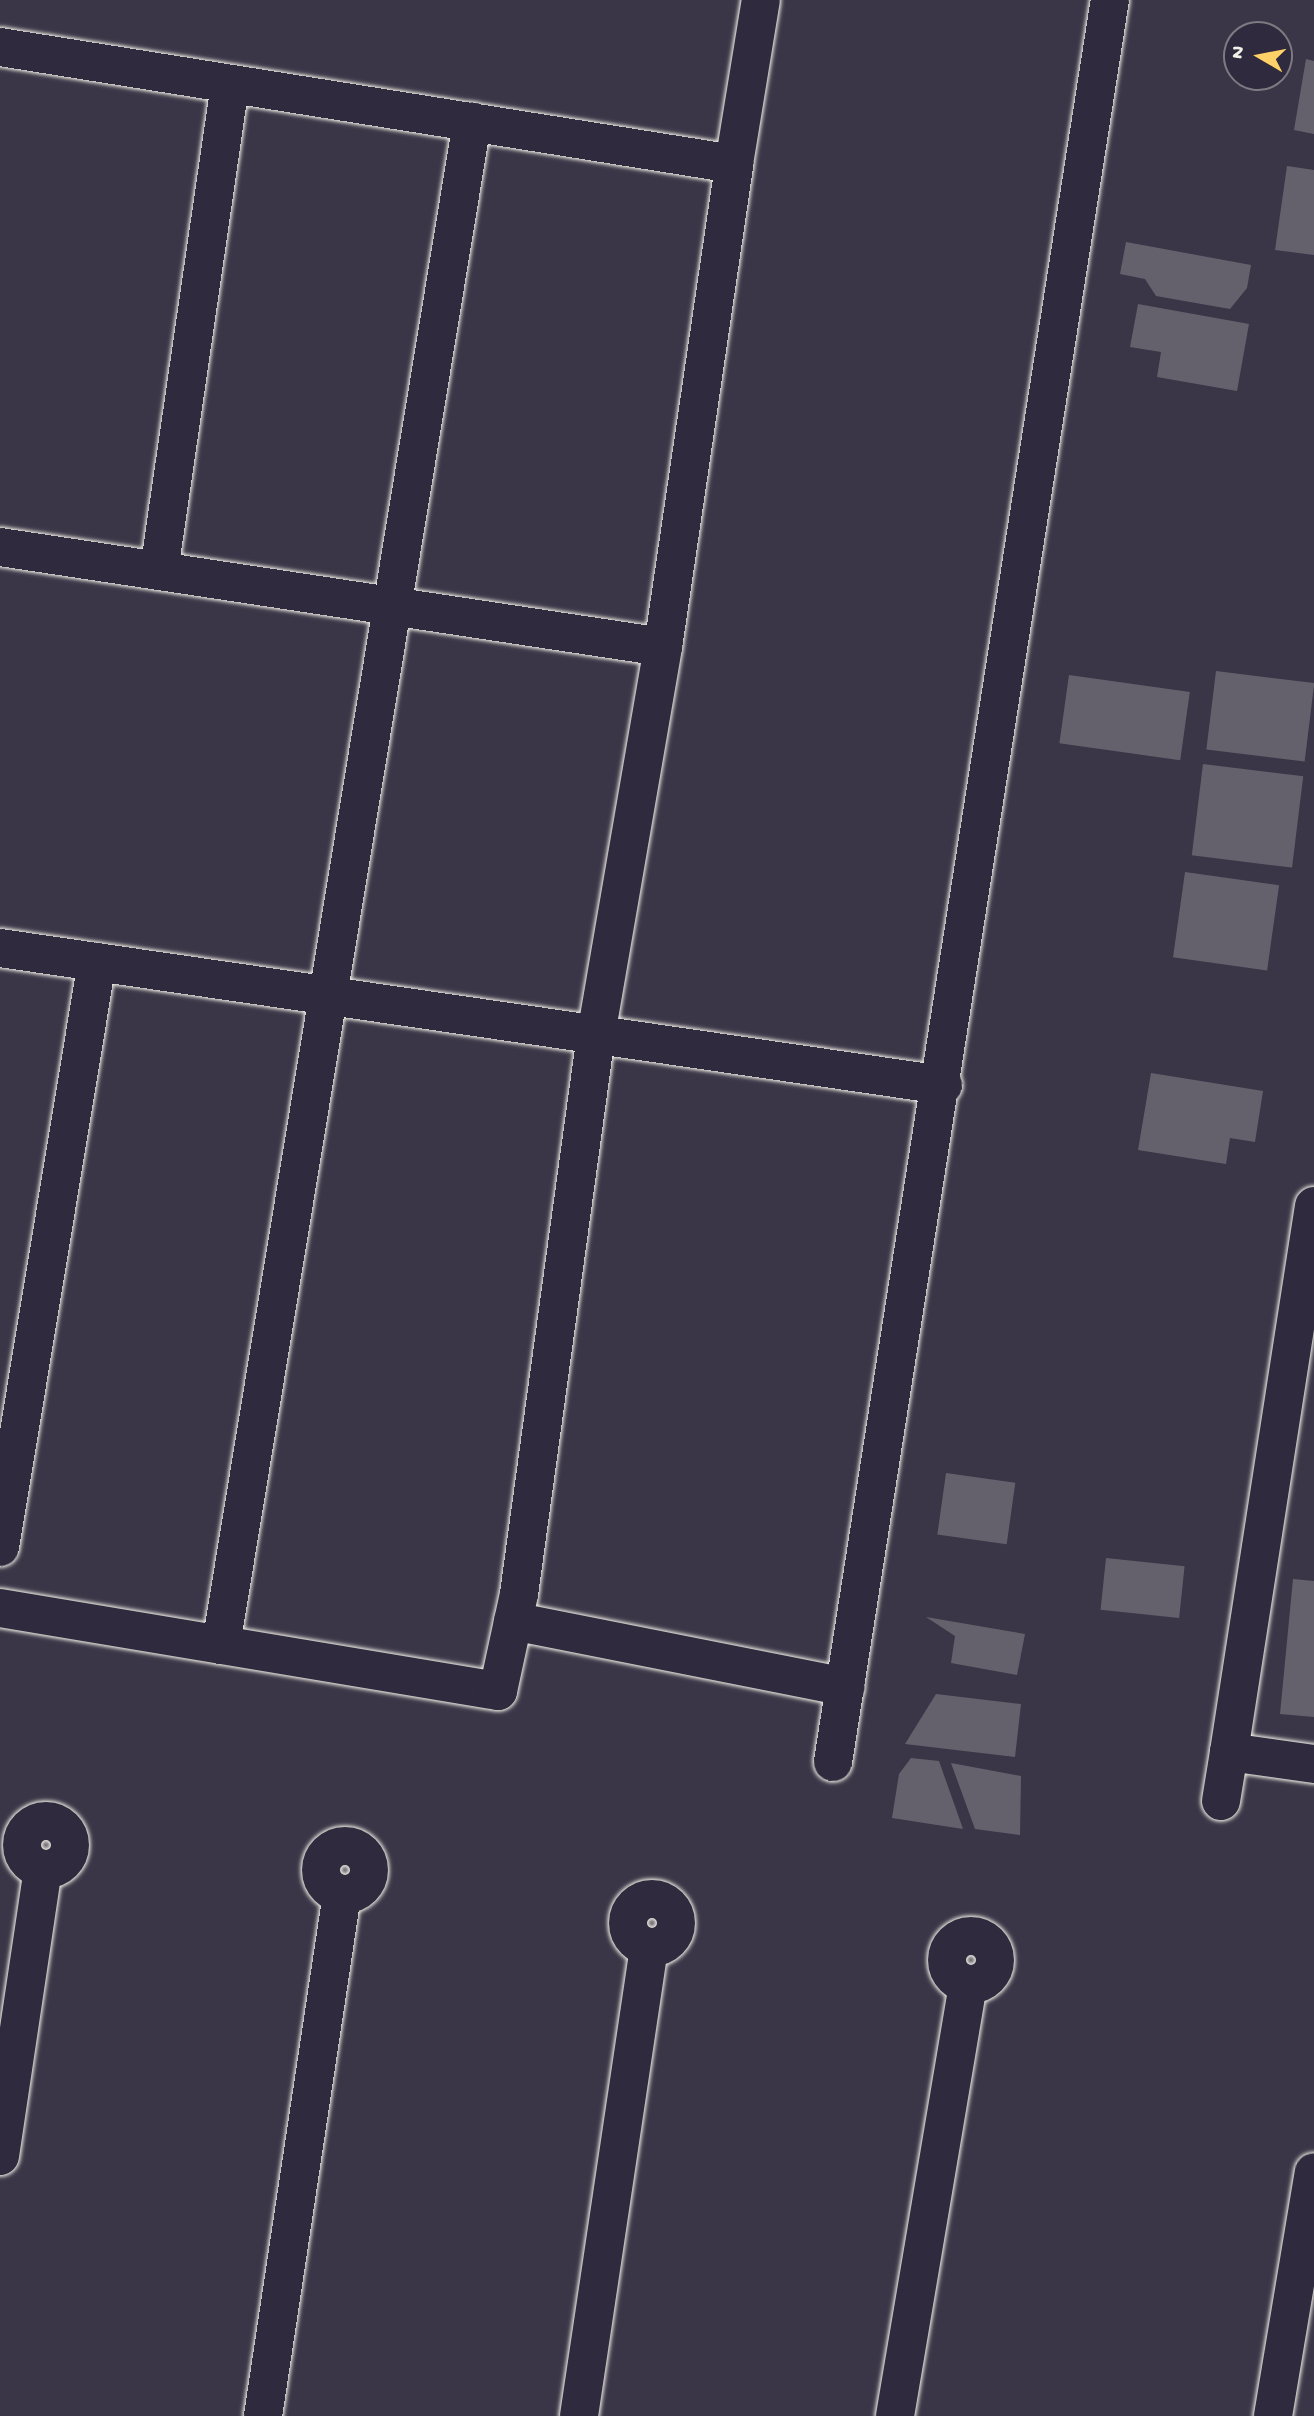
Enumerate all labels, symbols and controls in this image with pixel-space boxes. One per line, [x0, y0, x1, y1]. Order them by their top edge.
north arrow [1223, 21, 1293, 91]
text: N [1226, 45, 1251, 61]

